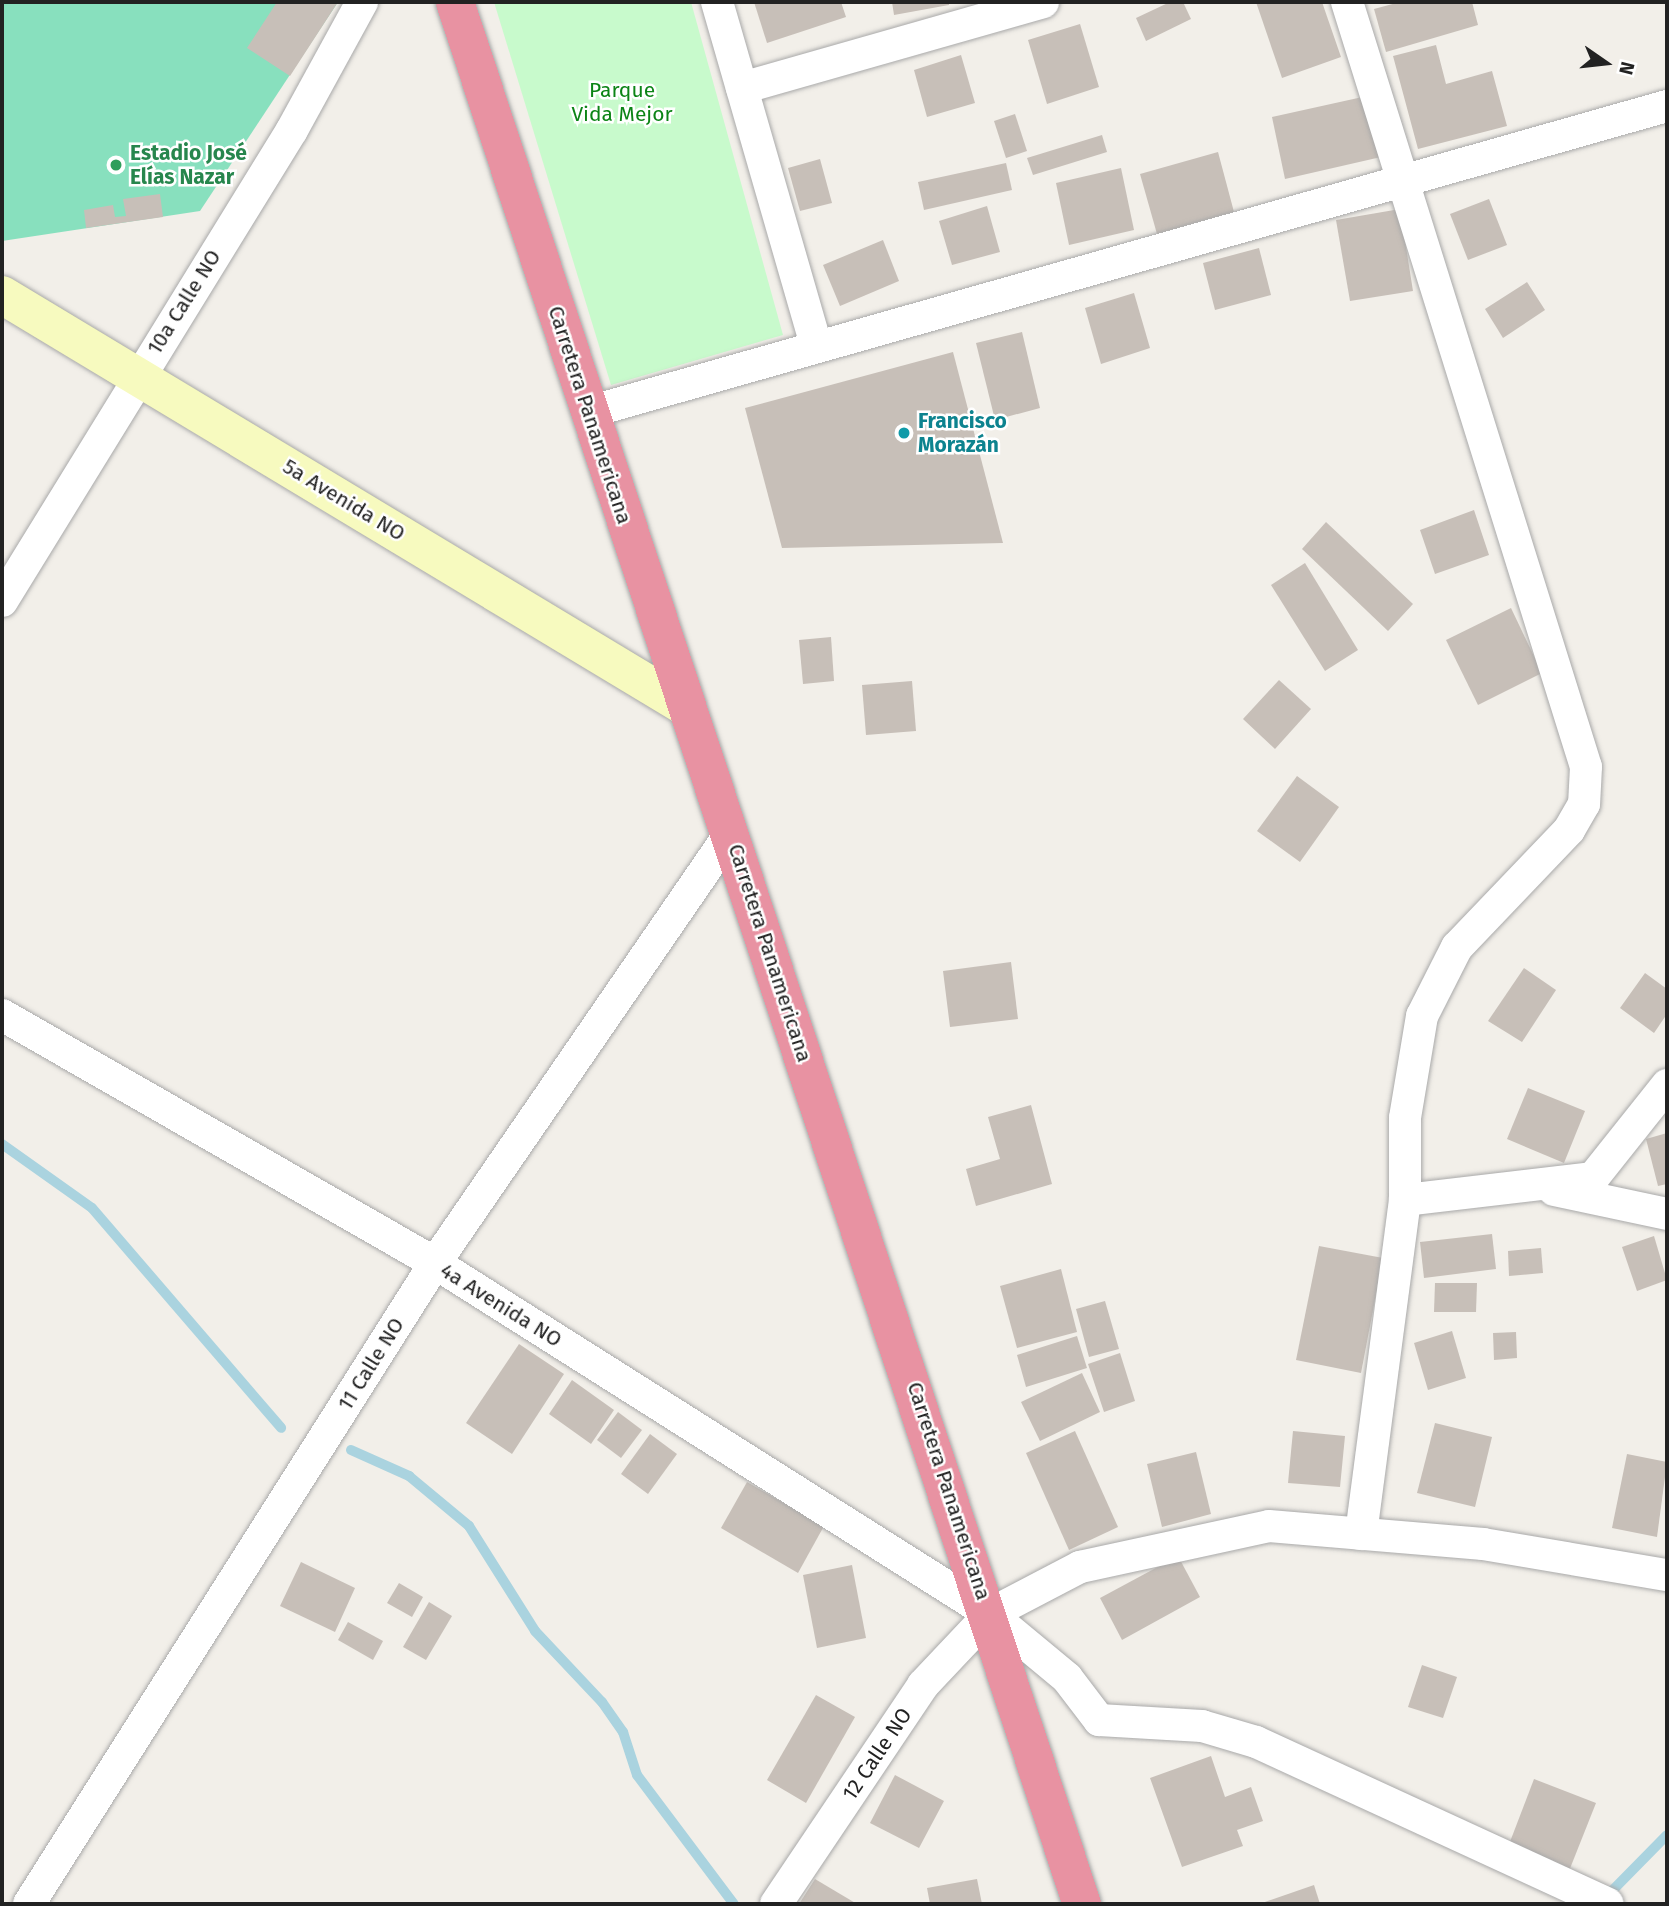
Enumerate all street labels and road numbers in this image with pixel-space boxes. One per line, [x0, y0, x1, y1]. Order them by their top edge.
street label: 10a Calle NO [142, 245, 226, 359]
street label: Carretera Panamericana [543, 303, 637, 527]
street label: 5a Avenida NO [278, 454, 410, 546]
street label: Carretera Panamericana [723, 841, 817, 1065]
street label: 4a Avenida NO [436, 1258, 566, 1352]
street label: 11 Calle NO [333, 1313, 409, 1415]
street label: Carretera Panamericana [902, 1379, 996, 1603]
street label: 12 Calle NO [837, 1703, 917, 1805]

